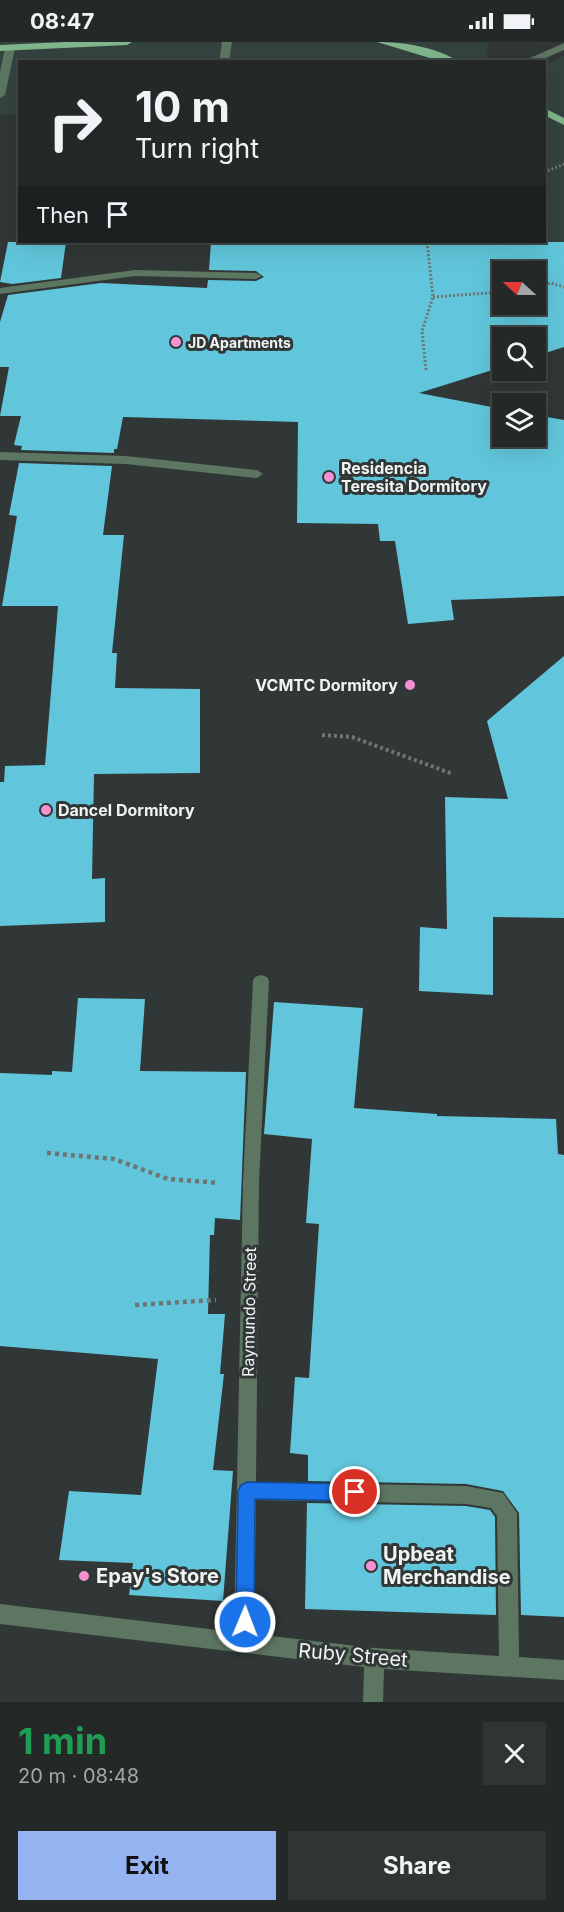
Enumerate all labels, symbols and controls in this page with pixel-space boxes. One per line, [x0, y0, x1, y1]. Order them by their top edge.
text: 08:47 [30, 8, 94, 34]
text: 10 m [135, 81, 230, 132]
icon: right [36, 84, 114, 162]
text: Turn right [135, 132, 259, 165]
icon: arrive [101, 198, 134, 231]
text: Then [36, 202, 89, 228]
north arrow [492, 261, 546, 315]
map controls [492, 261, 546, 447]
button: search [492, 327, 546, 381]
place label: JD Apartments [188, 334, 291, 351]
marker: JD Apartments [169, 335, 183, 349]
button: layers [492, 393, 546, 447]
place label: Residencia Teresita Dormitory [341, 458, 487, 496]
marker: Residencia Teresita Dormitory [322, 470, 336, 484]
place label: VCMTC Dormitory [255, 675, 398, 695]
marker: VCMTC Dormitory [403, 678, 417, 692]
place label: Dancel Dormitory [58, 800, 195, 820]
marker: Dancel Dormitory [39, 803, 53, 817]
street label: Raymundo Street [238, 1247, 260, 1377]
pin [329, 1466, 380, 1517]
icon: arrive [338, 1475, 371, 1508]
place label: Upbeat Merchandise [383, 1542, 511, 1589]
marker: Upbeat Merchandise [364, 1559, 378, 1573]
place label: Epay's Store [96, 1564, 219, 1588]
marker: Epay's Store [77, 1569, 91, 1583]
position arrow [213, 1590, 277, 1654]
street label: Ruby Street [297, 1638, 409, 1672]
text: 1 min [18, 1719, 107, 1763]
button: close [483, 1722, 546, 1785]
text: 20 m · 08:48 [18, 1764, 139, 1788]
button: Exit [18, 1831, 276, 1900]
button: Share [288, 1831, 546, 1900]

